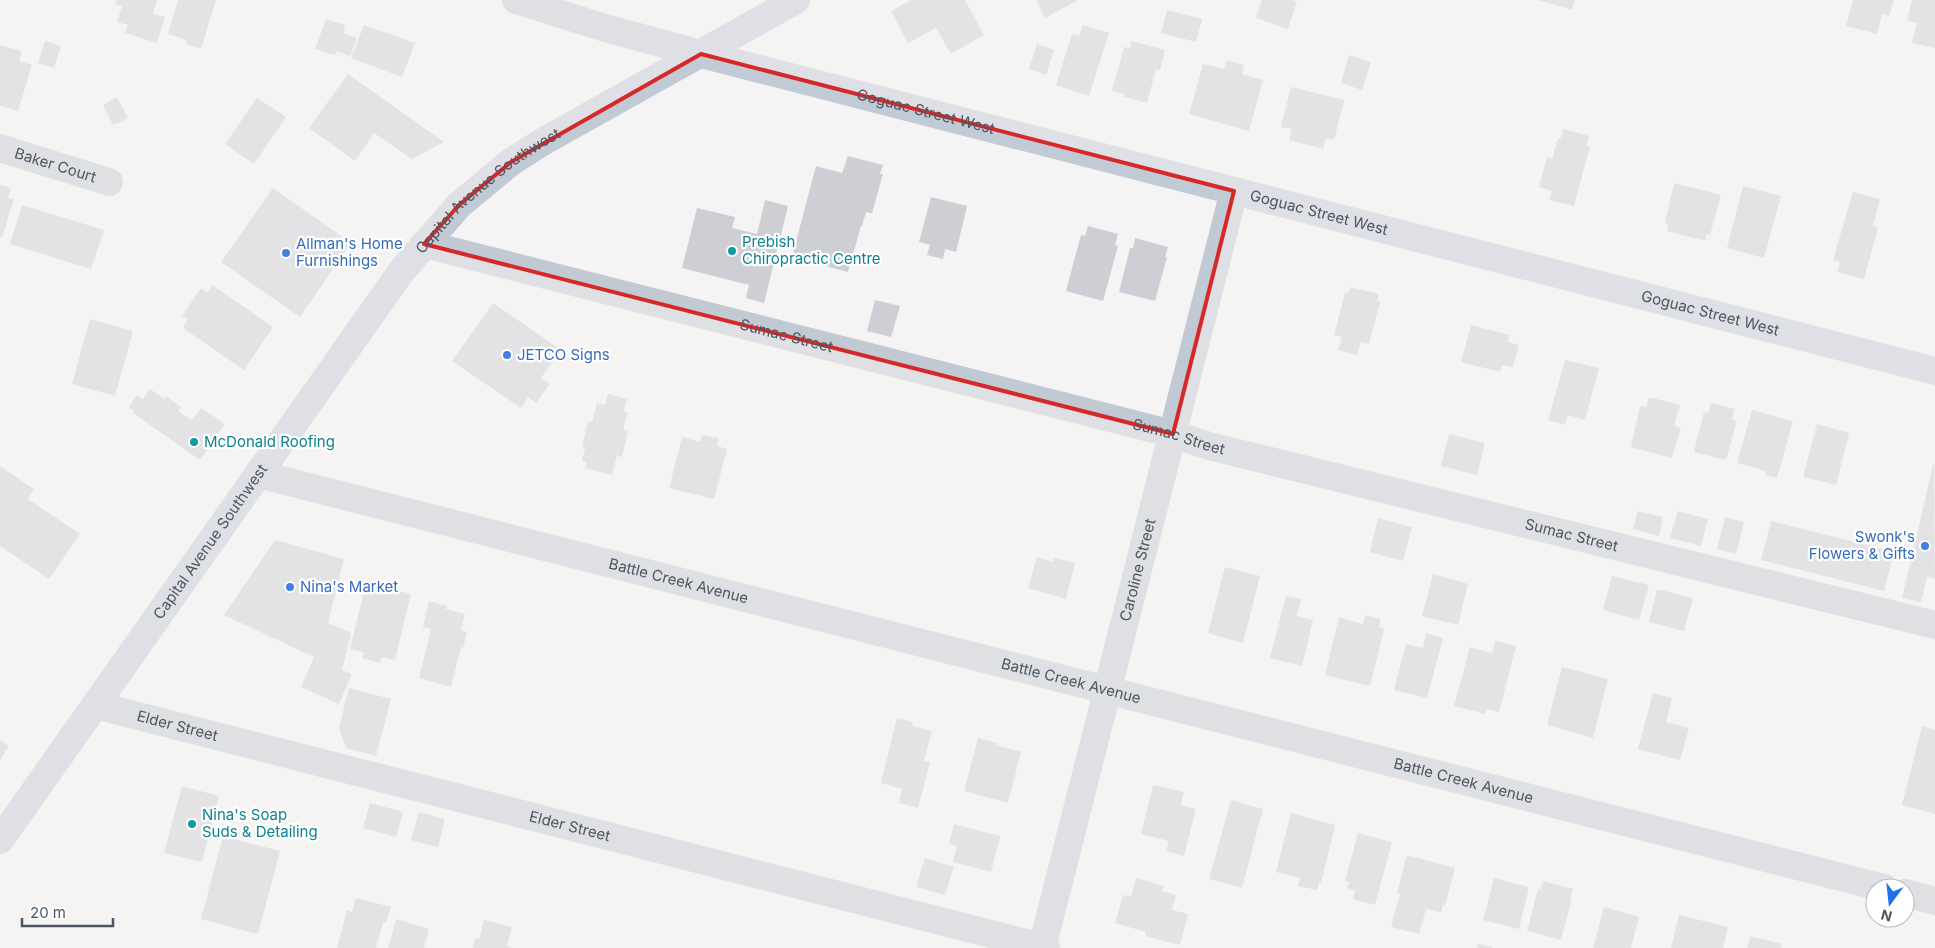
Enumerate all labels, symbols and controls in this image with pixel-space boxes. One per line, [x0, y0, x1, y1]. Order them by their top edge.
street label: Goguac Street West [855, 84, 997, 138]
street label: Capital Avenue Southwest [411, 124, 563, 257]
street label: Baker Court [12, 143, 99, 186]
street label: Goguac Street West [1248, 185, 1390, 239]
place label: Prebish Chiropractic Centre [742, 232, 881, 268]
place label: Allman's Home Furnishings [296, 234, 403, 270]
marker: Prebish Chiropractic Centre [726, 245, 738, 257]
marker: Allman's Home Furnishings [280, 247, 292, 259]
street label: Goguac Street West [1639, 286, 1781, 340]
street label: Sumac Street [738, 315, 835, 356]
place label: JETCO Signs [517, 345, 610, 364]
marker: JETCO Signs [501, 349, 513, 361]
street label: Sumac Street [1131, 414, 1227, 459]
place label: McDonald Roofing [204, 432, 335, 451]
marker: McDonald Roofing [188, 436, 200, 448]
street label: Capital Avenue Southwest [149, 460, 271, 623]
street label: Sumac Street [1523, 514, 1620, 556]
street label: Caroline Street [1115, 516, 1160, 623]
place label: Swonk's Flowers & Gifts [1809, 527, 1915, 563]
marker: Swonk's Flowers & Gifts [1919, 540, 1931, 552]
street label: Battle Creek Avenue [607, 554, 751, 607]
place label: Nina's Market [300, 577, 398, 596]
marker: Nina's Market [284, 581, 296, 593]
street label: Battle Creek Avenue [999, 654, 1143, 707]
street label: Elder Street [135, 706, 220, 745]
street label: Battle Creek Avenue [1392, 754, 1535, 807]
place label: Nina's Soap Suds & Detailing [202, 805, 318, 841]
street label: Elder Street [527, 806, 612, 845]
marker: Nina's Soap Suds & Detailing [186, 818, 198, 830]
north arrow [1865, 878, 1915, 928]
scale bar [22, 896, 114, 928]
text: 20 m [30, 903, 66, 922]
text: N [1879, 906, 1894, 926]

